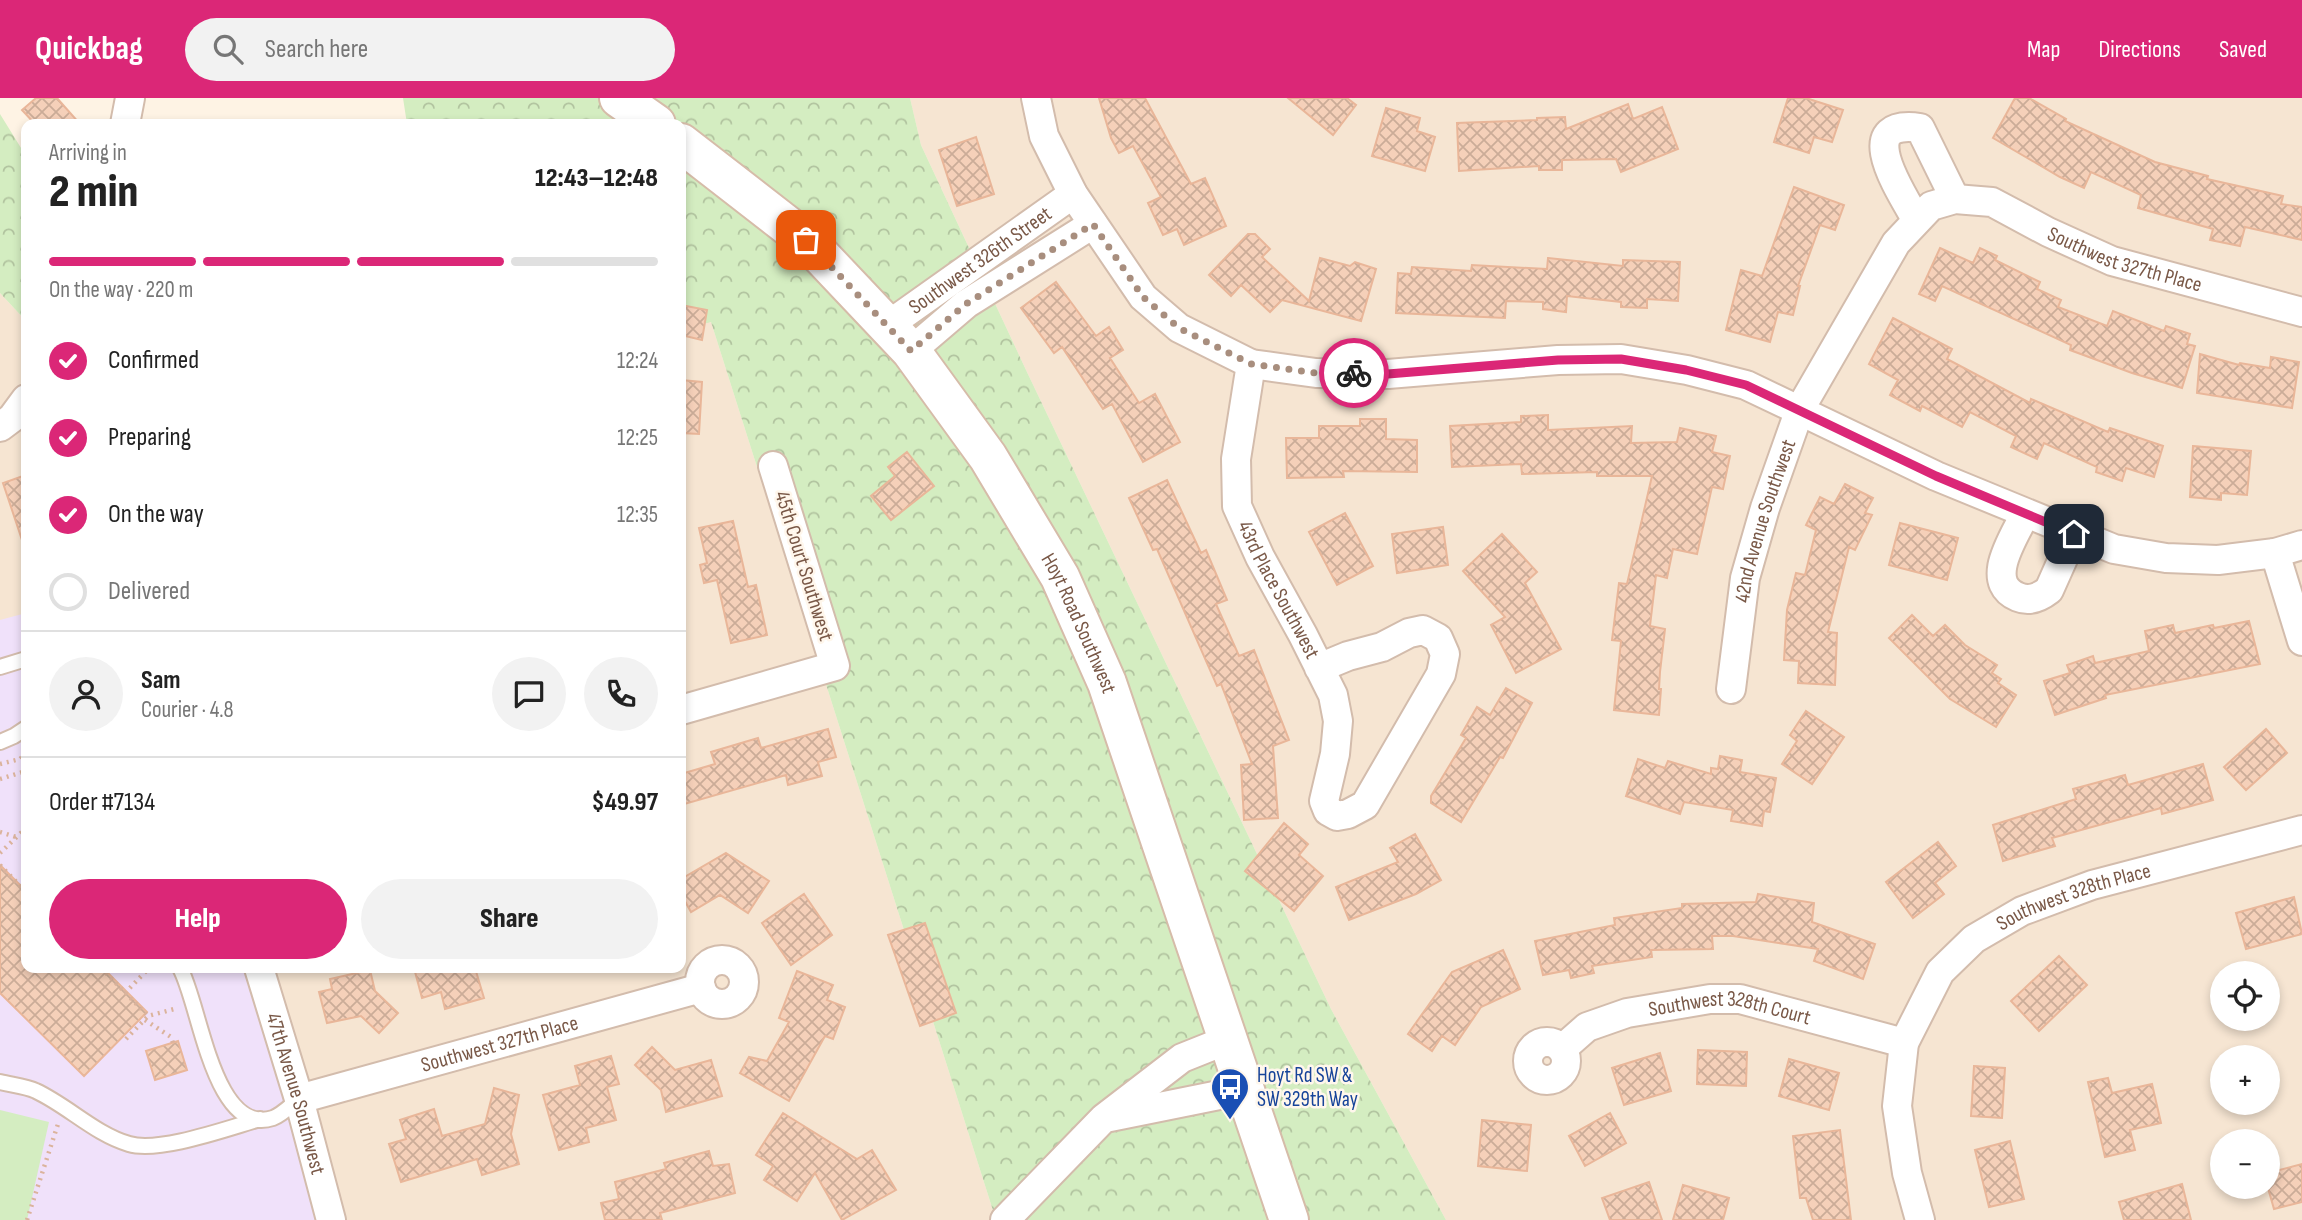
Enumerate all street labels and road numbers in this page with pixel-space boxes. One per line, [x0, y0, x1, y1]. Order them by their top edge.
street label: Southwest 326th Street [904, 201, 1056, 319]
street label: Southwest 327th Place [2044, 221, 2205, 297]
street label: 42nd Avenue Southwest [1730, 436, 1801, 604]
street label: 45th Court Southwest [769, 488, 839, 644]
street label: 43rd Place Southwest [1233, 517, 1325, 663]
street label: Hoyt Road Southwest [1036, 548, 1122, 696]
street label: Southwest 328th Place [1992, 858, 2153, 936]
street label: Southwest 328th Court [1646, 986, 1813, 1030]
street label: 47th Avenue Southwest [261, 1010, 331, 1177]
street label: Southwest 327th Place [418, 1010, 581, 1077]

